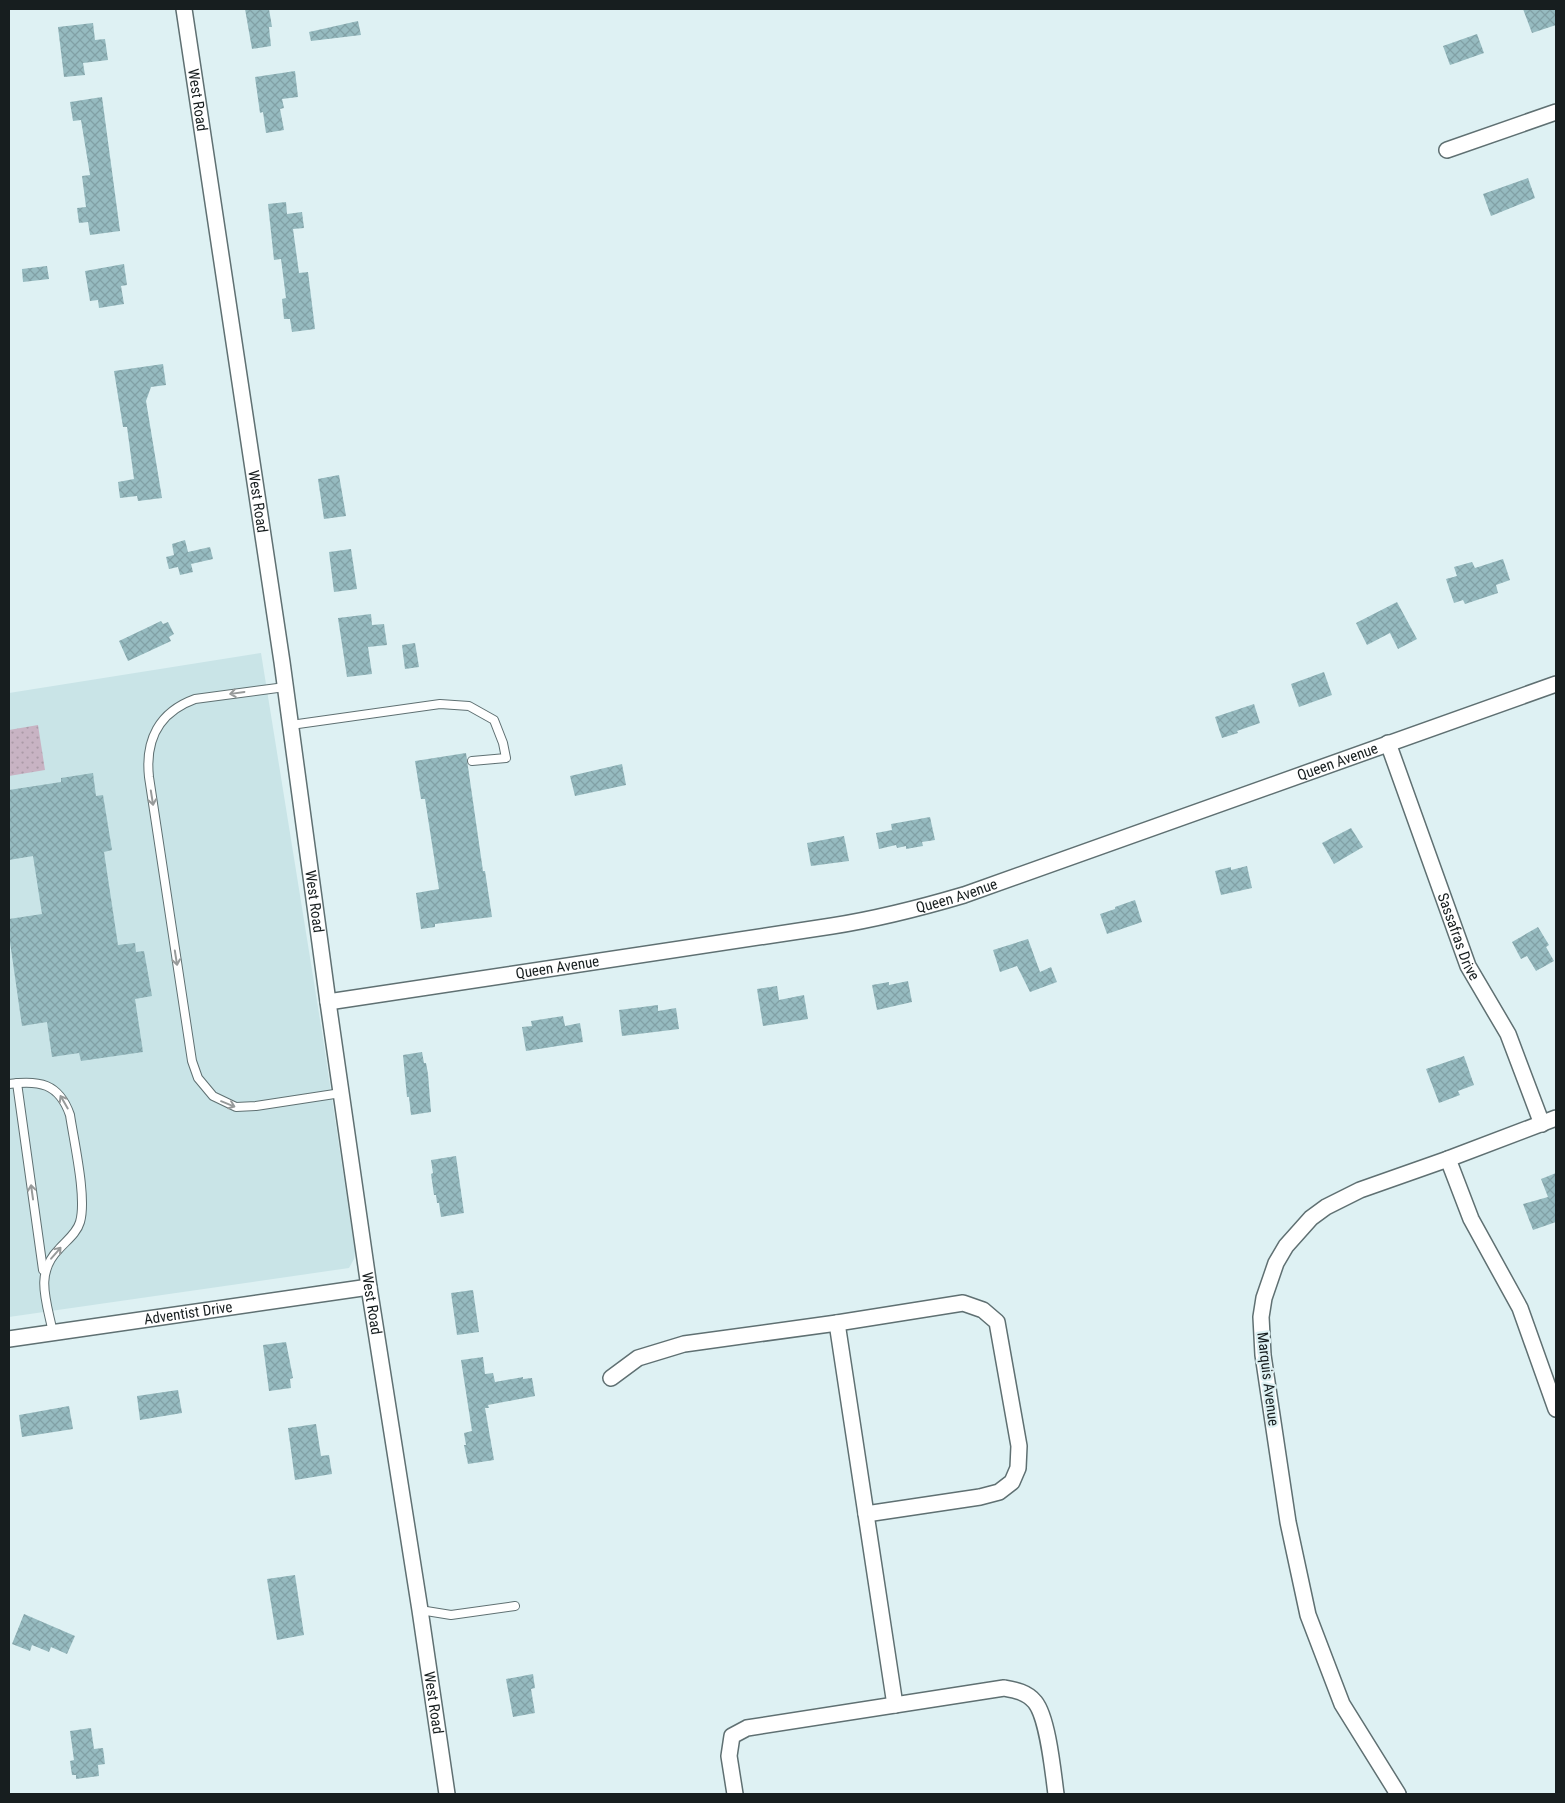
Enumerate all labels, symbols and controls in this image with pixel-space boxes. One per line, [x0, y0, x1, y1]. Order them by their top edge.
street label: West Road [184, 67, 211, 133]
street label: West Road [244, 469, 271, 534]
one-way arrow [229, 688, 245, 698]
street label: Queen Avenue [1295, 739, 1380, 784]
one-way arrow [148, 789, 158, 805]
street label: West Road [301, 869, 328, 934]
street label: Queen Avenue [914, 875, 1000, 917]
street label: Sassafras Drive [1434, 890, 1483, 984]
one-way arrow [172, 950, 182, 966]
street label: Queen Avenue [514, 952, 600, 983]
one-way arrow [59, 1095, 69, 1110]
one-way arrow [220, 1099, 235, 1109]
one-way arrow [27, 1184, 37, 1200]
one-way arrow [50, 1247, 61, 1260]
street label: West Road [358, 1271, 385, 1336]
street label: Adventist Drive [143, 1298, 234, 1328]
street label: Marquis Avenue [1253, 1331, 1283, 1427]
street label: West Road [420, 1670, 447, 1735]

